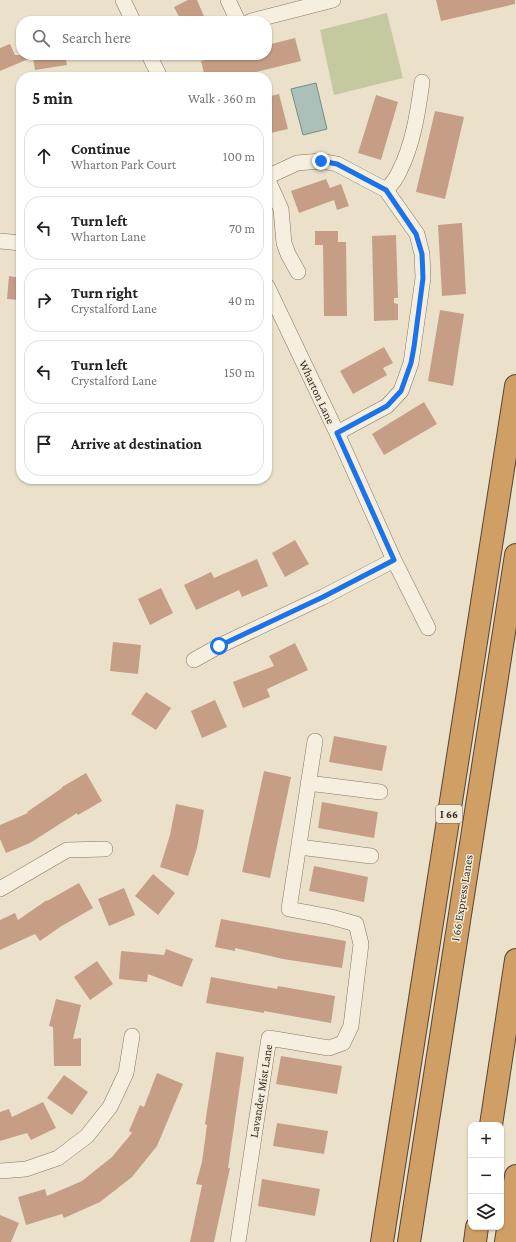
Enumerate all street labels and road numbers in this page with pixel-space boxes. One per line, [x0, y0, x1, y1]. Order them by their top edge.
street label: Wharton Lane [296, 358, 338, 426]
road number: I 66 [436, 805, 462, 823]
street label: I 66 Express Lanes [448, 853, 476, 942]
street label: Lavander Mist Lane [247, 1043, 275, 1139]

